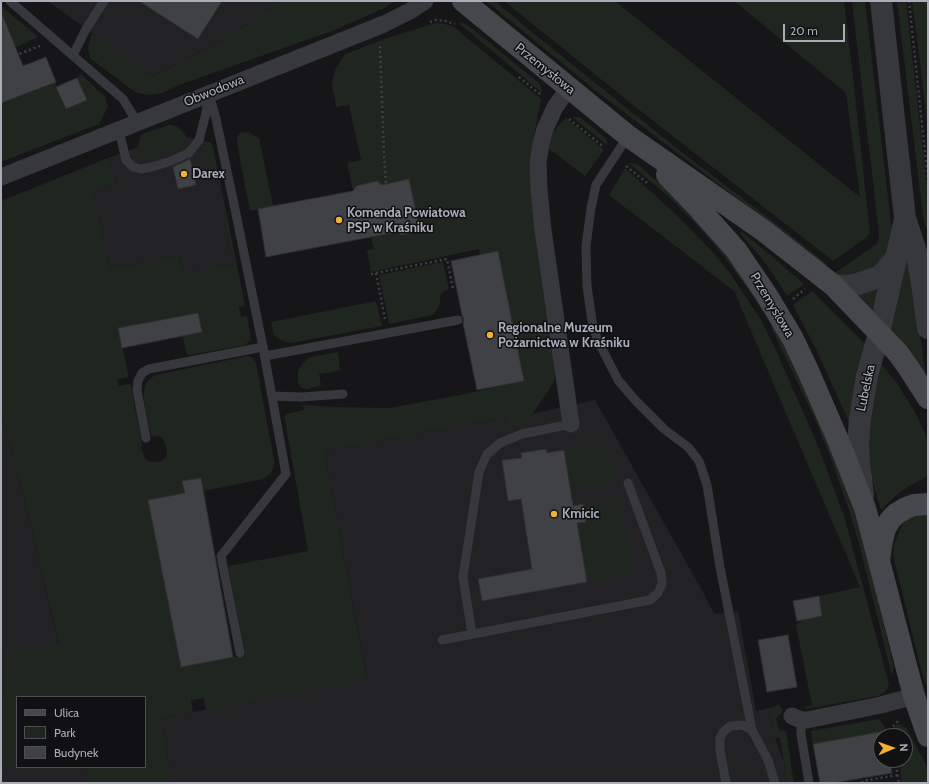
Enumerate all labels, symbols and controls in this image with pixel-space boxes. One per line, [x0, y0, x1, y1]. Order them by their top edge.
scale bar [785, 16, 847, 42]
text: 20 m [790, 23, 818, 38]
street label: Przemysłowa [512, 40, 578, 98]
street label: Obwodowa [182, 72, 246, 110]
place label: Darex [192, 166, 225, 182]
marker: Darex [179, 169, 189, 179]
place label: Komenda Powiatowa PSP w Kraśniku [347, 205, 466, 236]
marker: Komenda Powiatowa PSP w Kraśniku [334, 215, 344, 225]
street label: Przemysłowa [747, 270, 797, 340]
place label: Regionalne Muzeum Pożarnictwa w Kraśniku [498, 320, 630, 351]
marker: Regionalne Muzeum Pożarnictwa w Kraśniku [485, 330, 495, 340]
street label: Lubelska [853, 363, 879, 413]
place label: Kmicic [562, 506, 600, 522]
marker: Kmicic [549, 509, 559, 519]
legend [16, 696, 146, 768]
text: Ulica [54, 705, 79, 720]
text: Park [54, 725, 76, 740]
north arrow [873, 728, 913, 768]
text: N [897, 743, 911, 752]
text: Budynek [54, 745, 98, 760]

